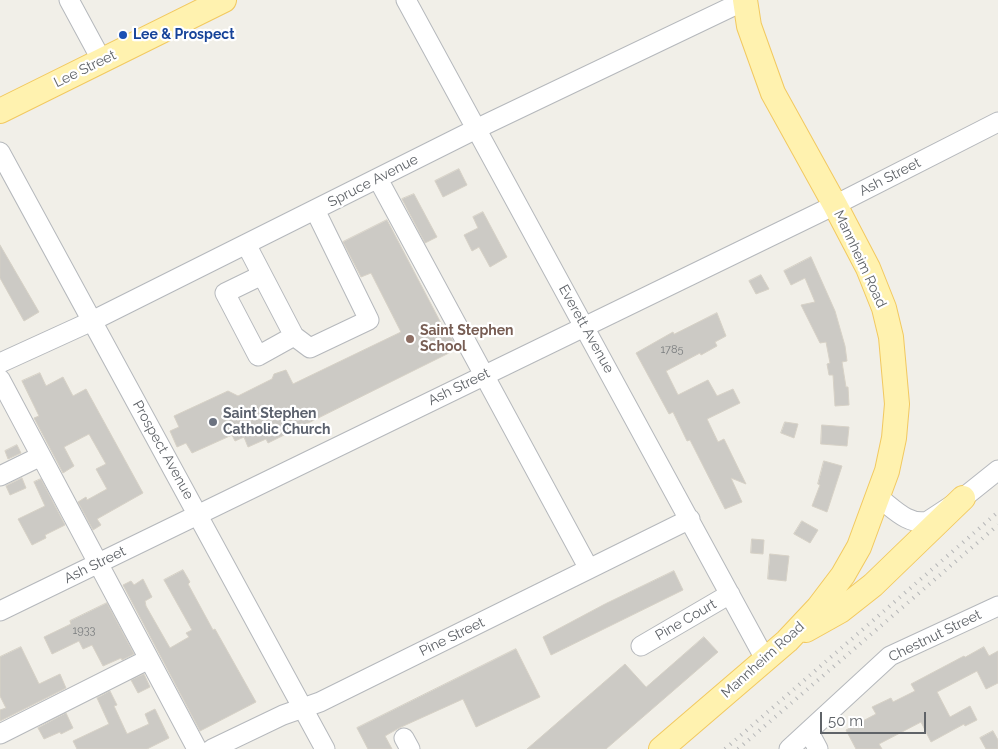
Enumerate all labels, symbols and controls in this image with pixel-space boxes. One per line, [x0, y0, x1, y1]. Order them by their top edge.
place label: Lee & Prospect [133, 27, 235, 43]
marker: Lee & Prospect [117, 29, 129, 41]
street label: Lee Street [51, 47, 119, 91]
street label: Spruce Avenue [325, 151, 421, 211]
street label: Ash Street [856, 154, 924, 200]
street label: Mannheim Road [830, 208, 890, 310]
street label: Everett Avenue [555, 282, 617, 376]
place label: Saint Stephen School [420, 323, 514, 356]
marker: Saint Stephen School [404, 333, 416, 345]
house number: 1785 [660, 343, 684, 357]
street label: Ash Street [425, 365, 493, 409]
street label: Prospect Avenue [129, 398, 197, 502]
place label: Saint Stephen Catholic Church [223, 406, 331, 438]
marker: Saint Stephen Catholic Church [207, 416, 219, 428]
street label: Ash Street [61, 543, 129, 587]
street label: Pine Court [653, 596, 719, 644]
street label: Chestnut Street [886, 606, 984, 666]
street label: Pine Street [417, 614, 487, 660]
street label: Mannheim Road [718, 618, 808, 702]
house number: 1933 [73, 624, 95, 638]
scale bar [823, 702, 929, 734]
text: 50 m [828, 712, 863, 730]

